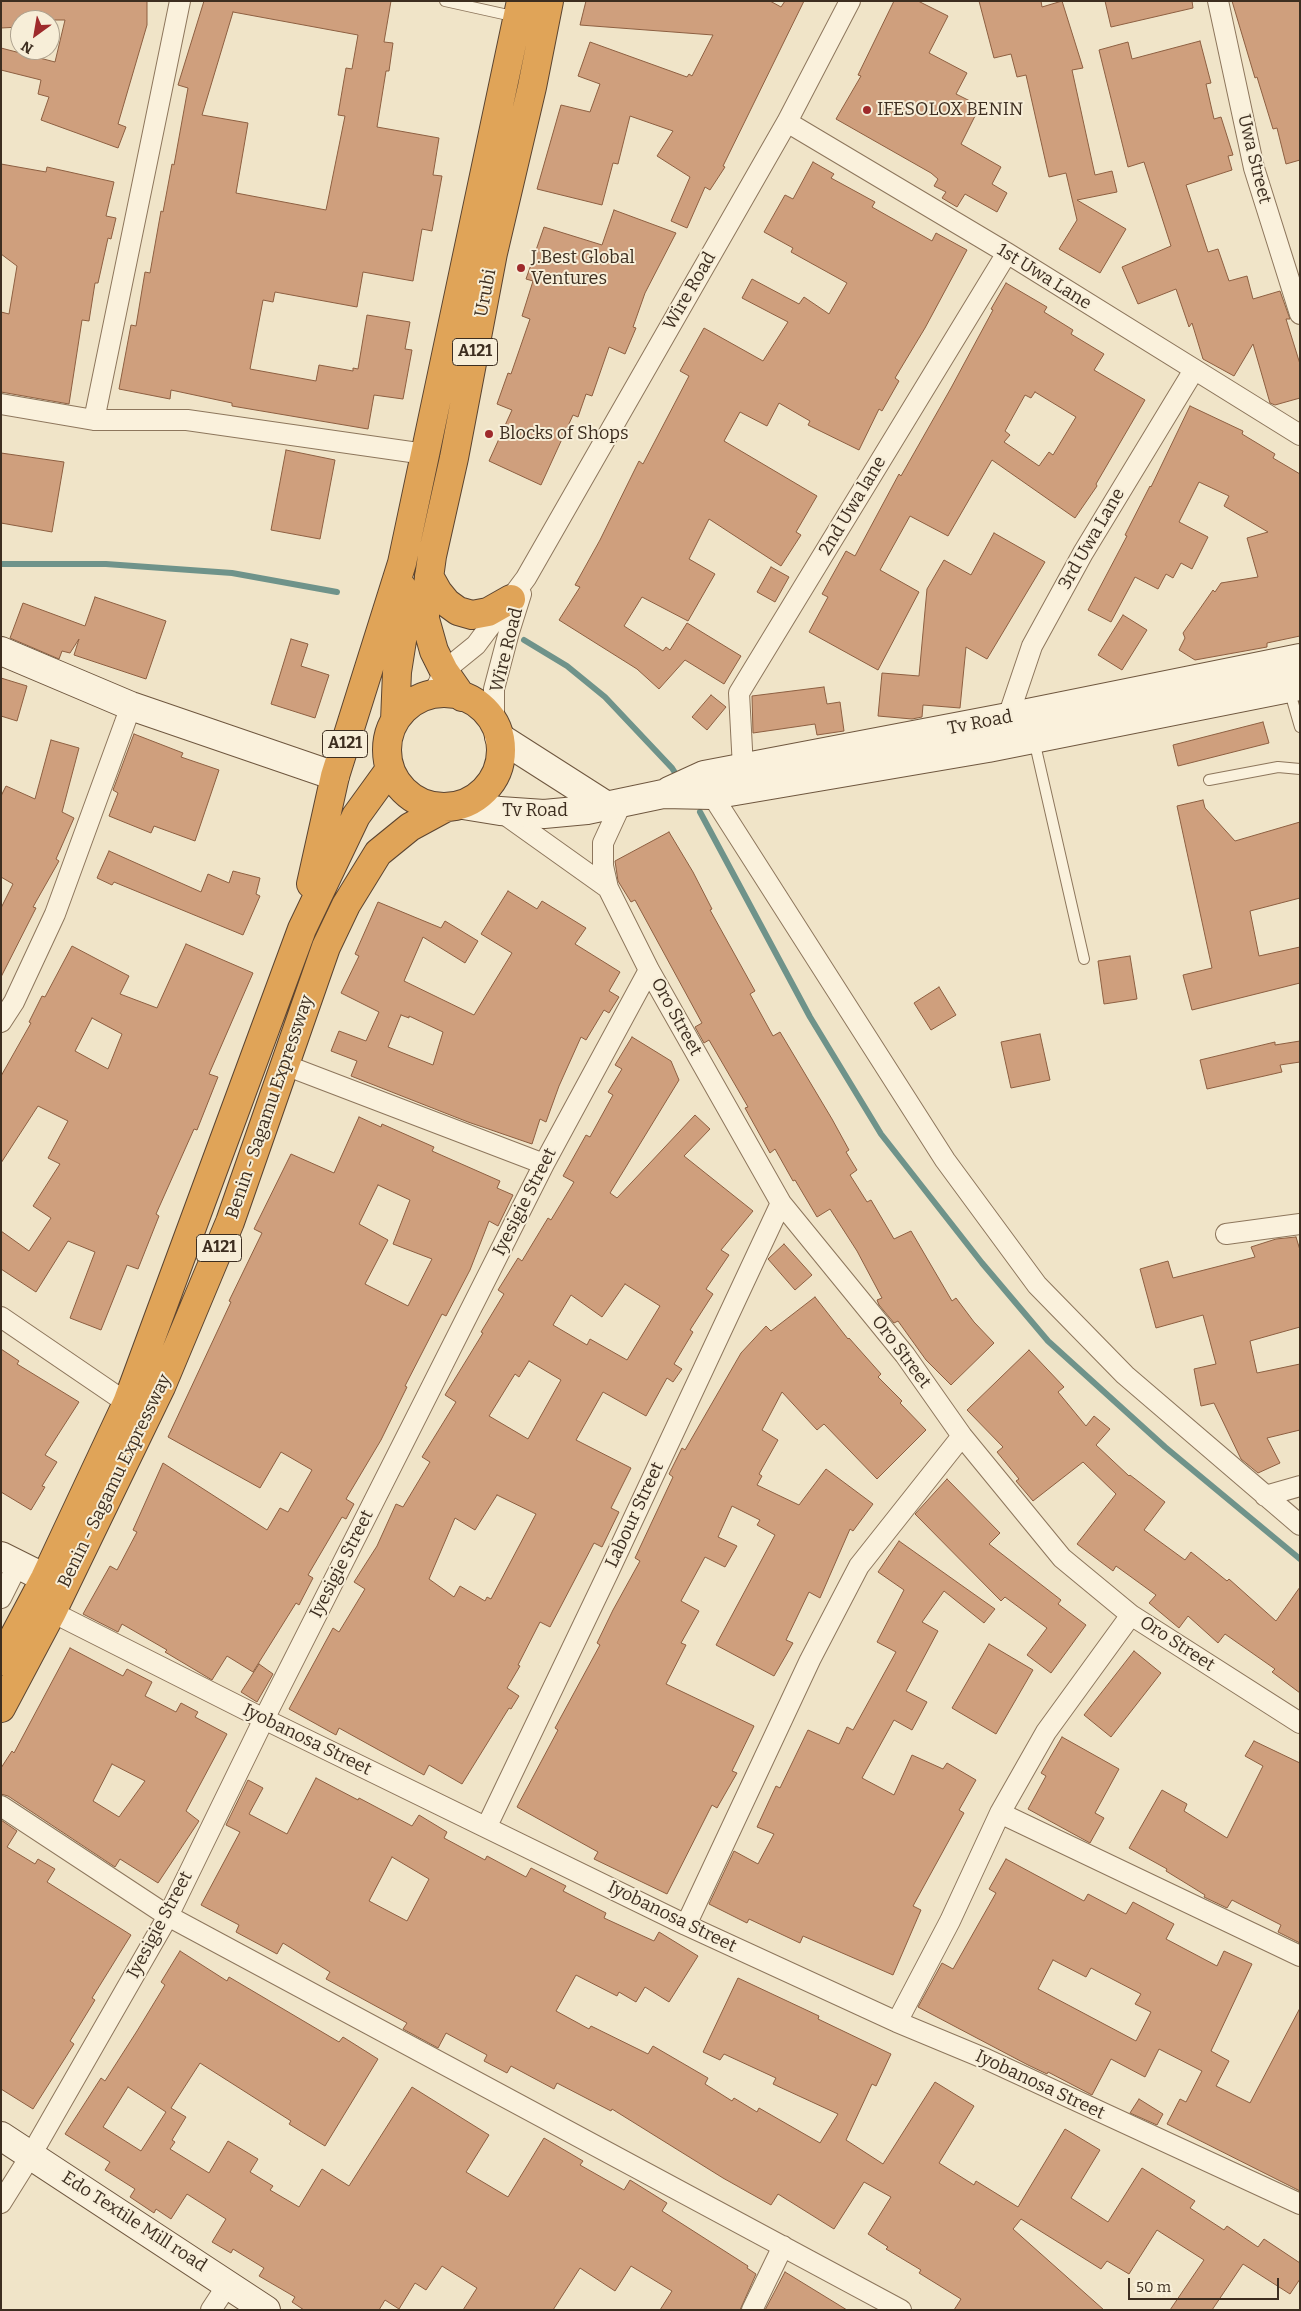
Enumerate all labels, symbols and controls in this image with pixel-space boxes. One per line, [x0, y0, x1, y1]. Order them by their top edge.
north arrow [10, 10, 60, 60]
text: N [18, 37, 36, 57]
place label: IFESOLOX BENIN [877, 99, 1023, 121]
marker: IFESOLOX BENIN [861, 104, 873, 116]
street label: Uwa Street [1232, 112, 1276, 206]
street label: 1st Uwa Lane [993, 239, 1095, 315]
place label: J.Best Global Ventures [531, 247, 635, 290]
street label: Wire Road [659, 248, 721, 334]
marker: J.Best Global Ventures [515, 262, 527, 274]
street label: Urubi [471, 267, 501, 319]
road number: A121 [452, 338, 498, 366]
place label: Blocks of Shops [499, 423, 629, 445]
marker: Blocks of Shops [483, 428, 495, 440]
street label: 2nd Uwa lane [815, 452, 891, 560]
street label: 3rd Uwa Lane [1054, 485, 1130, 593]
street label: Wire Road [486, 606, 528, 694]
street label: Tv Road [946, 706, 1014, 740]
road number: A121 [322, 731, 368, 758]
street label: Tv Road [502, 800, 568, 822]
street label: Oro Street [646, 974, 706, 1060]
street label: Benin - Sagamu Expressway [222, 992, 318, 1222]
street label: Iyesigie Street [489, 1144, 561, 1260]
road number: A121 [196, 1234, 242, 1262]
street label: Oro Street [867, 1311, 935, 1393]
street label: Benin - Sagamu Expressway [54, 1371, 176, 1591]
street label: Labour Street [601, 1459, 669, 1571]
street label: Iyesigie Street [306, 1506, 378, 1622]
street label: Oro Street [1135, 1612, 1219, 1676]
street label: Iyobanosa Street [239, 1700, 375, 1780]
street label: Iyesigie Street [123, 1868, 197, 1982]
street label: Iyobanosa Street [604, 1877, 740, 1957]
street label: Iyobanosa Street [972, 2046, 1108, 2124]
street label: Edo Textile Mill road [58, 2167, 210, 2277]
scale bar [1131, 2268, 1282, 2300]
text: 50 m [1136, 2278, 1171, 2296]

